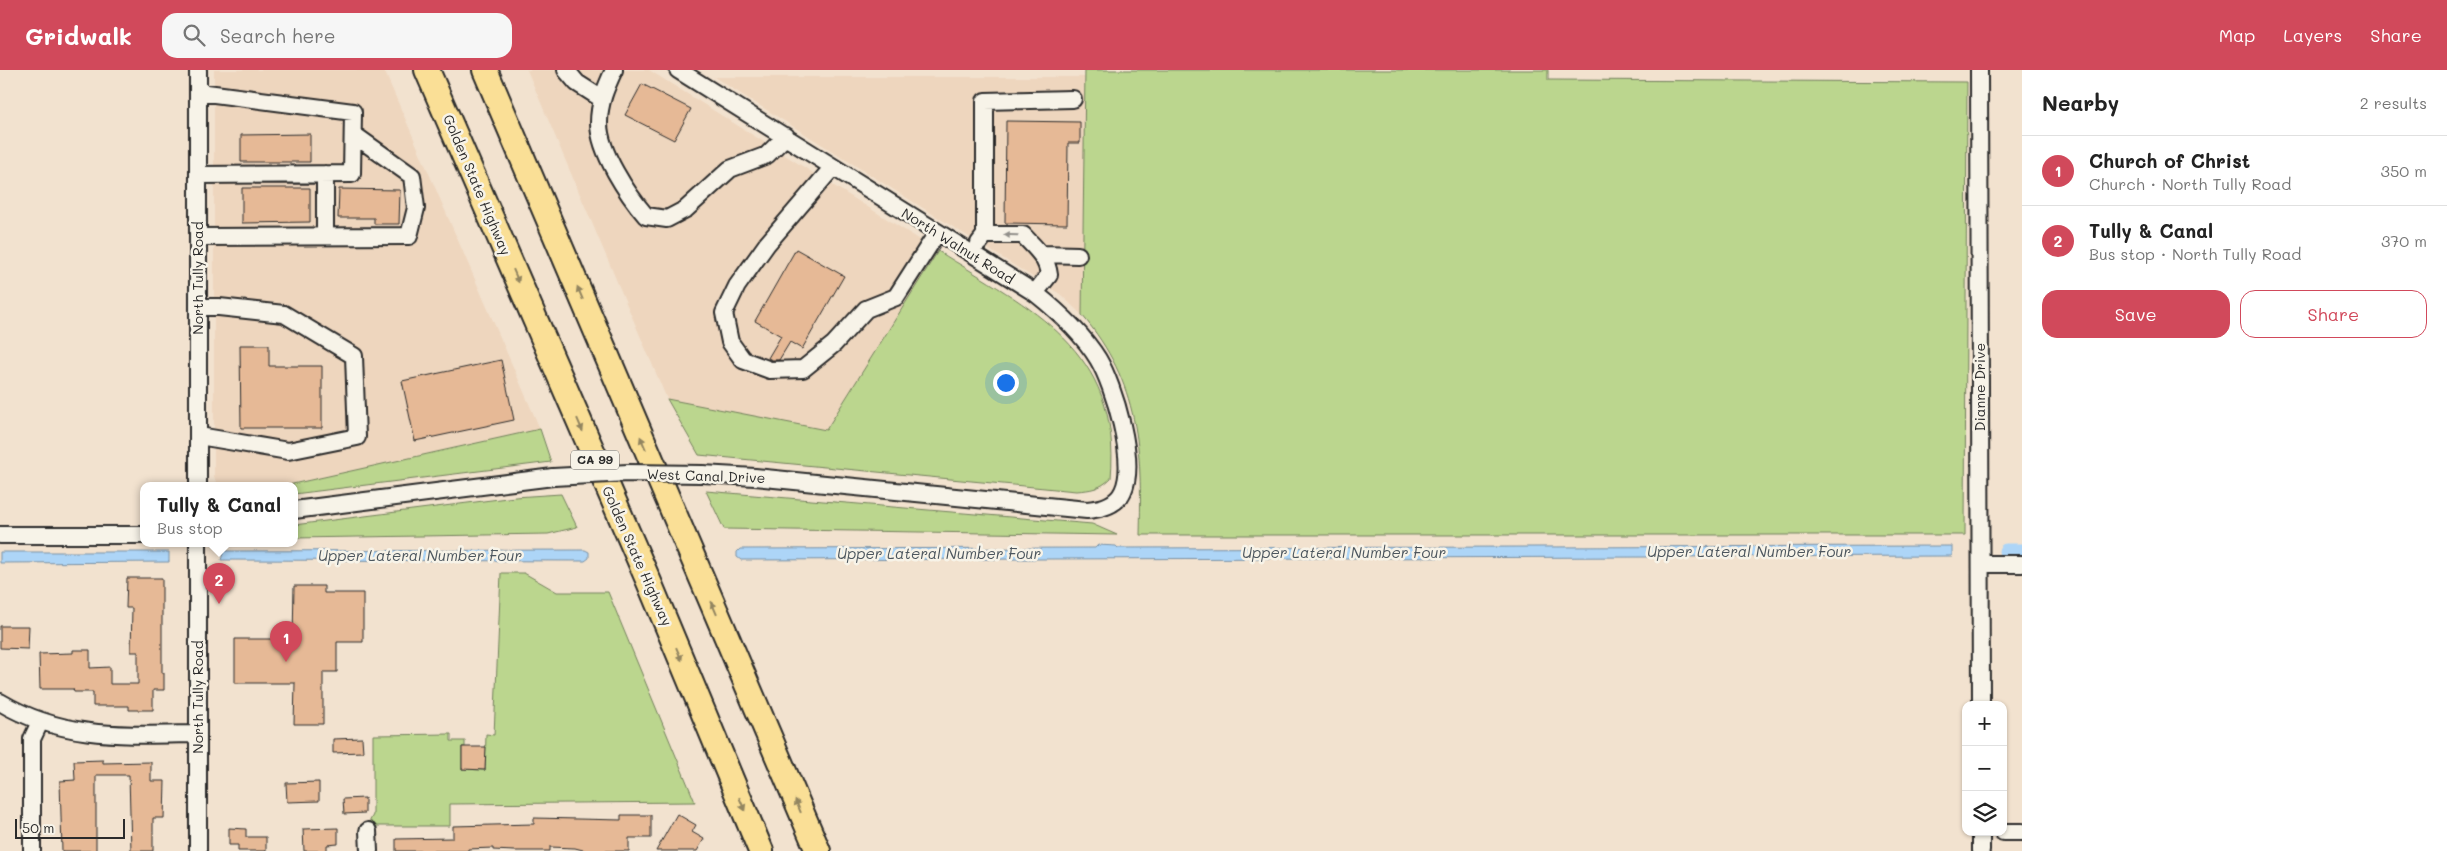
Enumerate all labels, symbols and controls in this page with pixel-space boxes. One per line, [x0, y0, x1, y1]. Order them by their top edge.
search box [162, 13, 512, 58]
text: Gridwalk [25, 20, 132, 51]
icon: search [180, 21, 208, 49]
text: Search here [220, 23, 336, 48]
text: Map [2219, 23, 2255, 47]
text: Layers [2283, 23, 2342, 47]
text: Share [2370, 23, 2422, 47]
text: Nearby [2042, 89, 2119, 116]
text: 2 results [2360, 92, 2427, 113]
street label: Golden State Highway [439, 111, 516, 258]
text: Church of Christ [2089, 148, 2250, 173]
text: 1 [2054, 160, 2062, 181]
text: 350 m [2381, 160, 2427, 181]
text: Church · North Tully Road [2089, 173, 2291, 194]
street label: North Walnut Road [898, 203, 1018, 288]
text: Tully & Canal [2089, 218, 2213, 243]
street label: North Tully Road [188, 221, 207, 335]
text: 2 [2054, 230, 2062, 251]
text: 370 m [2381, 230, 2427, 251]
one-way arrow [1003, 231, 1019, 239]
text: Bus stop · North Tully Road [2089, 243, 2302, 264]
one-way arrow [512, 269, 520, 283]
one-way arrow [575, 286, 583, 300]
button: Save [2042, 290, 2230, 338]
button: Share [2240, 290, 2427, 338]
street label: Dianne Drive [1970, 343, 1989, 431]
your location [993, 370, 1019, 396]
one-way arrow [576, 418, 584, 432]
one-way arrow [638, 436, 646, 450]
road number: CA 99 [571, 450, 619, 470]
street label: West Canal Drive [646, 464, 766, 487]
popup [140, 482, 298, 547]
street label: Golden State Highway [598, 483, 677, 629]
text: Tully & Canal [157, 492, 281, 517]
text: Bus stop [157, 517, 223, 538]
water label: Upper Lateral Number Four [1647, 541, 1852, 561]
water label: Upper Lateral Number Four [1242, 542, 1447, 562]
water label: Upper Lateral Number Four [837, 543, 1042, 563]
water label: Upper Lateral Number Four [318, 545, 523, 565]
pin: 2 [203, 563, 235, 604]
one-way arrow [710, 601, 718, 615]
pin: 1 [270, 621, 302, 662]
street label: North Tully Road [188, 640, 207, 754]
one-way arrow [676, 647, 684, 661]
map controls [1962, 701, 2007, 836]
button: + [1962, 701, 2007, 746]
button: − [1962, 746, 2007, 791]
button: layers [1962, 791, 2007, 836]
one-way arrow [738, 797, 746, 811]
one-way arrow [794, 799, 802, 813]
scale bar [15, 816, 125, 839]
text: 50 m [22, 818, 54, 837]

